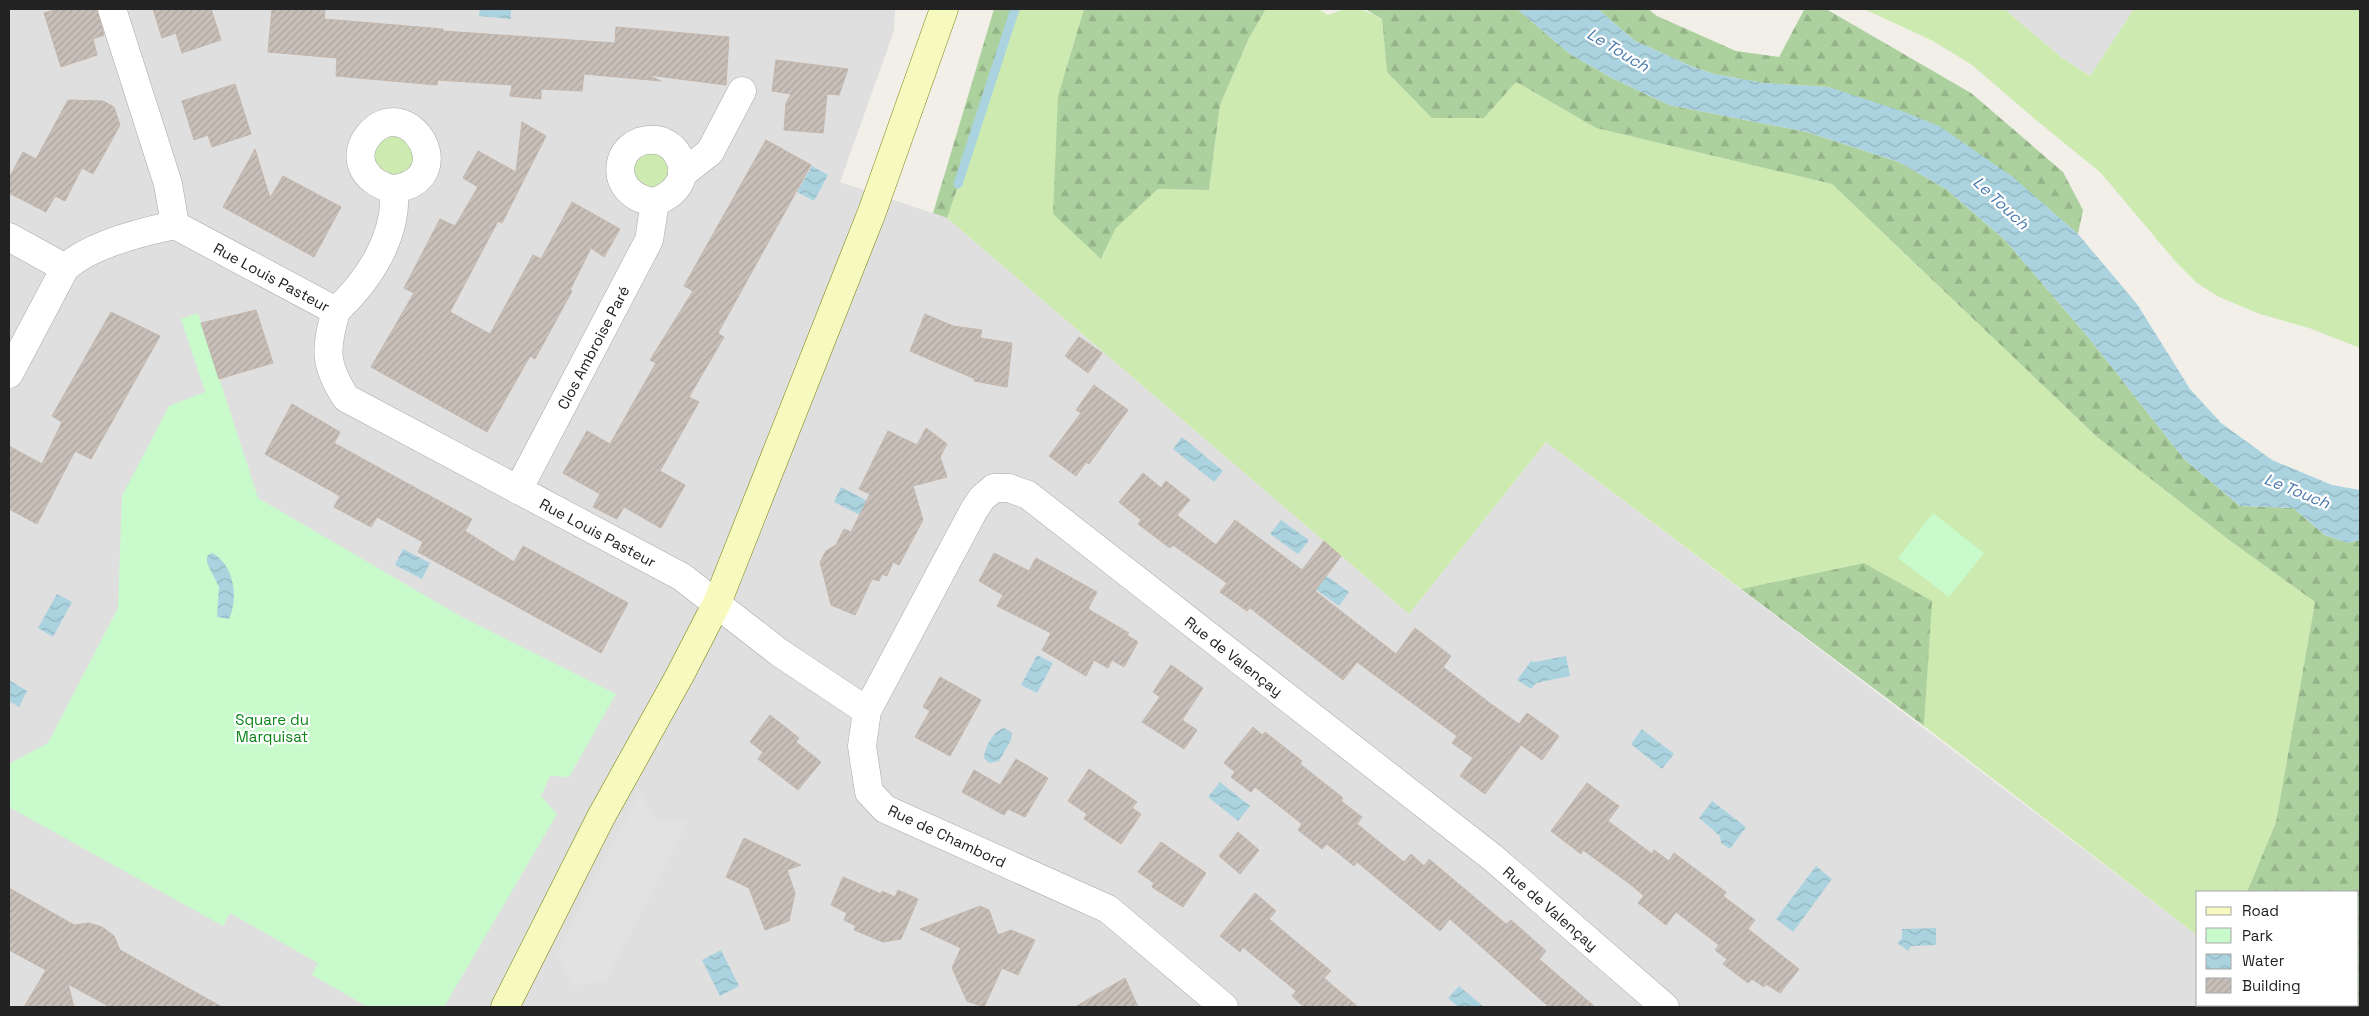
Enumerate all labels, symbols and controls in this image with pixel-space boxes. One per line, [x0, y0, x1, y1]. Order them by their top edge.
water label: Le Touch [1583, 23, 1654, 77]
water label: Le Touch [1969, 172, 2034, 235]
street label: Rue Louis Pasteur [211, 238, 334, 316]
street label: Clos Ambroise Paré [553, 282, 633, 412]
water label: Le Touch [2261, 468, 2334, 514]
street label: Rue Louis Pasteur [537, 494, 660, 571]
street label: Rue de Valençay [1181, 612, 1287, 700]
park label: Square du Marquisat [235, 710, 309, 746]
street label: Rue de Chambord [885, 800, 1009, 872]
street label: Rue de Valençay [1500, 862, 1602, 954]
legend [2196, 891, 2359, 1006]
text: Road [2242, 901, 2279, 920]
text: Park [2242, 926, 2273, 945]
text: Water [2242, 951, 2285, 970]
text: Building [2242, 976, 2301, 995]

